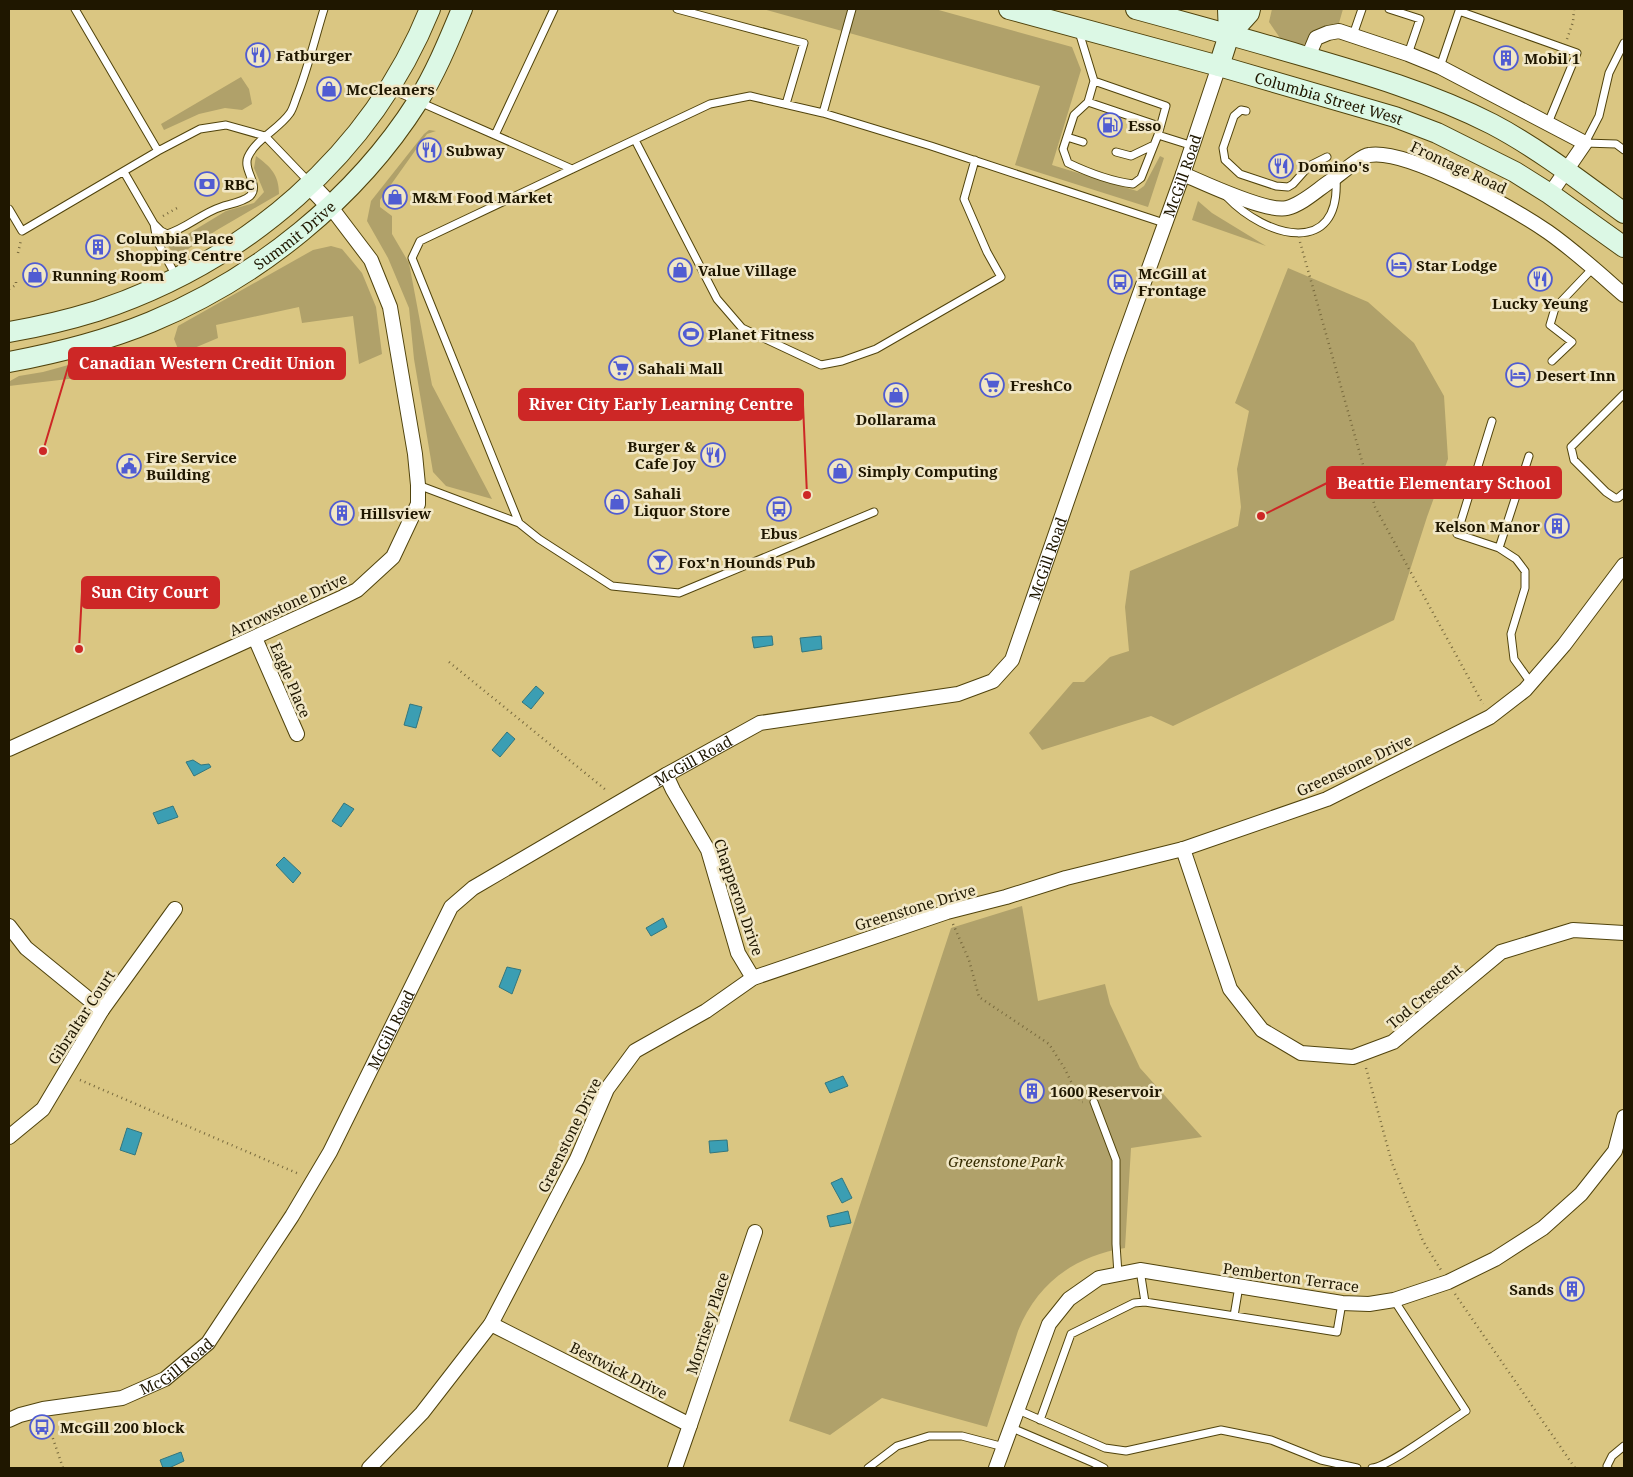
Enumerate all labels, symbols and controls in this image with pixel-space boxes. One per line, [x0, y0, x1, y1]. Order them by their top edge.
restaurant icon: Fatburger [245, 42, 271, 68]
place label: Fatburger [276, 45, 352, 65]
building icon: Mobil 1 [1493, 45, 1519, 71]
place label: Mobil 1 [1524, 48, 1580, 68]
street label: Columbia Street West [1252, 67, 1406, 129]
shop icon: McCleaners [316, 76, 342, 102]
place label: McCleaners [346, 79, 435, 99]
fuel station icon: Esso [1097, 112, 1123, 138]
place label: Esso [1128, 115, 1161, 135]
street label: McGill Road [1158, 132, 1206, 220]
street label: Frontage Road [1408, 136, 1510, 198]
restaurant icon: Subway [416, 137, 442, 163]
place label: Subway [446, 140, 505, 160]
restaurant icon: Domino's [1268, 153, 1294, 179]
place label: Domino's [1298, 156, 1370, 176]
bank icon: RBC [194, 171, 220, 197]
place label: RBC [224, 174, 255, 194]
shop icon: M&M Food Market [382, 184, 408, 210]
place label: M&M Food Market [412, 187, 552, 207]
street label: Summit Drive [249, 196, 340, 274]
place label: Columbia Place Shopping Centre [116, 228, 242, 265]
building icon: Columbia Place Shopping Centre [85, 234, 111, 260]
hotel icon: Star Lodge [1386, 252, 1412, 278]
place label: Star Lodge [1416, 255, 1497, 275]
shop icon: Value Village [667, 257, 693, 283]
place label: Value Village [698, 260, 797, 280]
shop icon: Running Room [22, 262, 48, 288]
place label: McGill at Frontage [1138, 263, 1207, 300]
place label: Running Room [52, 265, 164, 285]
restaurant icon: Lucky Yeung [1527, 266, 1553, 292]
bus stop icon: McGill at Frontage [1107, 269, 1133, 295]
place label: Lucky Yeung [1492, 293, 1589, 313]
sports icon: Planet Fitness [678, 321, 704, 347]
place label: Planet Fitness [708, 324, 814, 344]
callout: Canadian Western Credit Union [69, 348, 345, 379]
text: Canadian Western Credit Union [79, 352, 336, 374]
supermarket icon: Sahali Mall [608, 355, 634, 381]
place label: Sahali Mall [638, 358, 724, 378]
hotel icon: Desert Inn [1505, 362, 1531, 388]
place label: Desert Inn [1536, 365, 1616, 385]
supermarket icon: FreshCo [979, 372, 1005, 398]
place label: FreshCo [1010, 375, 1072, 395]
shop icon: Dollarama [883, 382, 909, 408]
callout: River City Early Learning Centre [519, 389, 803, 420]
text: River City Early Learning Centre [529, 393, 793, 415]
place label: Dollarama [856, 409, 936, 429]
place label: Burger & Cafe Joy [627, 436, 696, 473]
restaurant icon: Burger & Cafe Joy [700, 442, 726, 468]
place label: Fire Service Building [146, 447, 237, 484]
public building icon: Fire Service Building [116, 453, 142, 479]
shop icon: Simply Computing [827, 458, 853, 484]
place label: Simply Computing [858, 461, 998, 481]
callout: Beattie Elementary School [1327, 467, 1561, 498]
text: Beattie Elementary School [1337, 472, 1551, 494]
place label: Sahali Liquor Store [634, 483, 730, 520]
shop icon: Sahali Liquor Store [604, 489, 630, 515]
bus stop icon: Ebus [766, 496, 792, 522]
building icon: Hillsview [329, 500, 355, 526]
place label: Hillsview [360, 503, 431, 523]
building icon: Kelson Manor [1544, 513, 1570, 539]
street label: McGill Road [1024, 514, 1071, 603]
place label: Kelson Manor [1435, 516, 1540, 536]
place label: Ebus [761, 523, 797, 543]
bar icon: Fox'n Hounds Pub [647, 549, 673, 575]
place label: Fox'n Hounds Pub [678, 552, 816, 572]
street label: Arrowstone Drive [226, 568, 350, 640]
callout: Sun City Court [82, 577, 219, 608]
text: Sun City Court [91, 581, 209, 603]
street label: Eagle Place [266, 639, 316, 721]
street label: Greenstone Drive [1293, 729, 1415, 801]
street label: McGill Road [650, 731, 735, 790]
street label: Chapperon Drive [710, 836, 768, 958]
street label: Greenstone Drive [852, 879, 978, 935]
street label: Tod Crescent [1382, 959, 1466, 1033]
street label: Gibraltar Court [43, 966, 119, 1068]
street label: McGill Road [362, 986, 419, 1073]
street label: Greenstone Drive [533, 1074, 605, 1196]
building icon: 1600 Reservoir [1019, 1078, 1045, 1104]
place label: 1600 Reservoir [1050, 1081, 1162, 1101]
park label: Greenstone Park [948, 1151, 1065, 1171]
street label: Pemberton Terrace [1222, 1258, 1360, 1296]
street label: Morrisey Place [681, 1269, 733, 1377]
building icon: Sands [1559, 1276, 1585, 1302]
place label: Sands [1509, 1279, 1554, 1299]
street label: McGill Road [136, 1333, 217, 1399]
street label: Bestwick Drive [567, 1337, 671, 1403]
bus stop icon: McGill 200 block [29, 1414, 55, 1440]
place label: McGill 200 block [60, 1417, 185, 1437]

